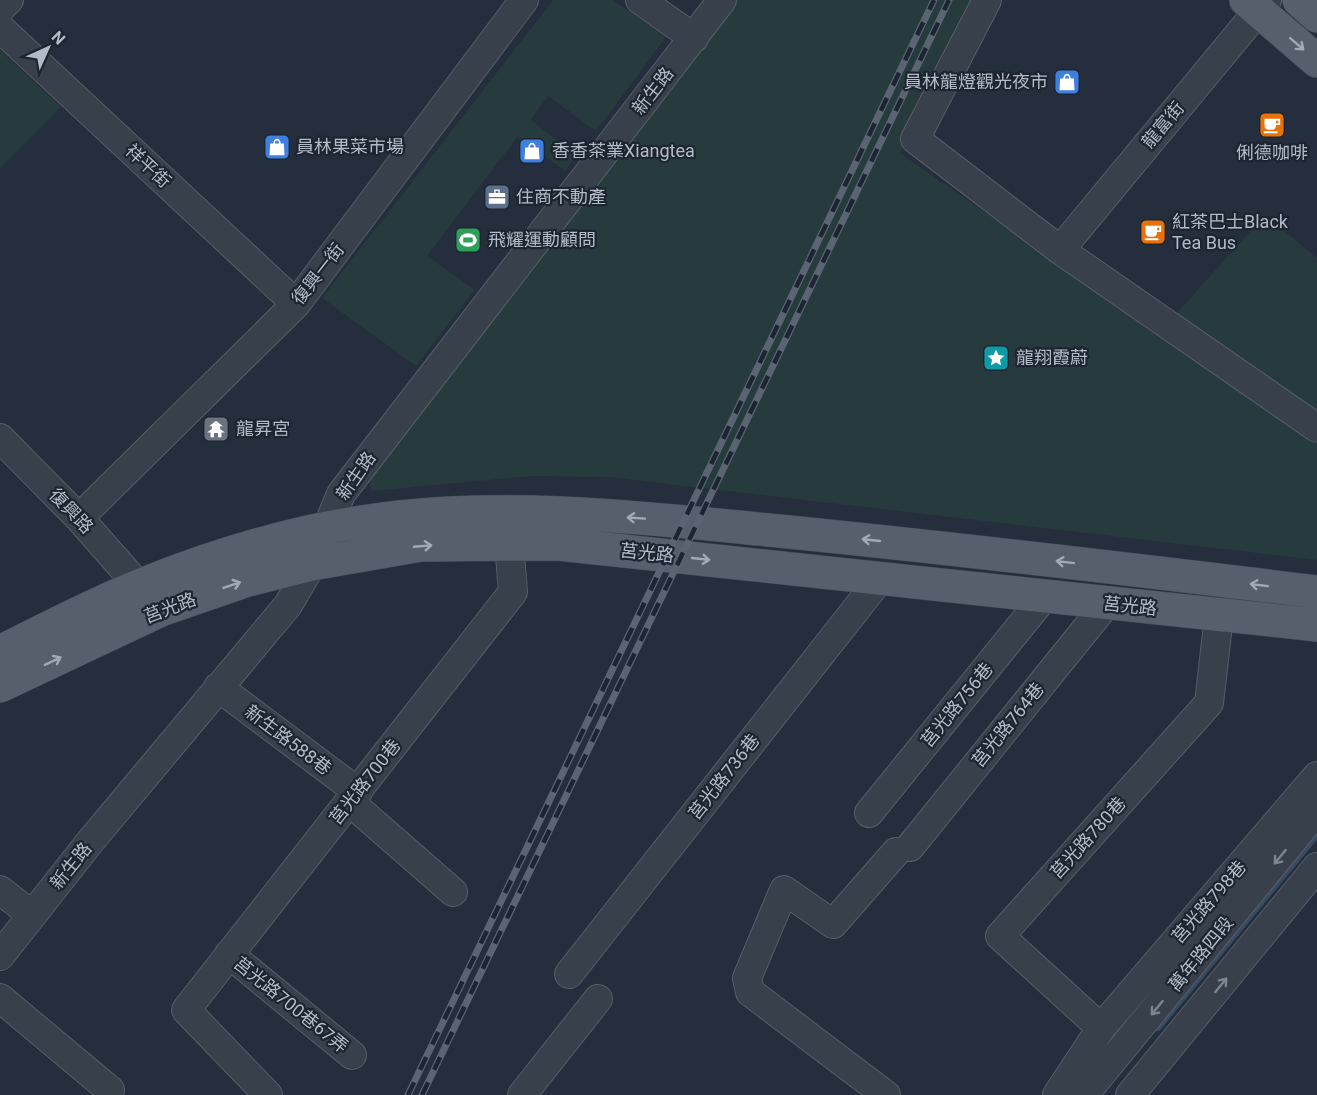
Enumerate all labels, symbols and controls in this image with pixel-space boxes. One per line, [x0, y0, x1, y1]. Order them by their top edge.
north arrow [18, 18, 78, 78]
text: N [48, 27, 69, 48]
one-way arrow [1289, 37, 1304, 51]
street label: 新生路 [628, 63, 678, 118]
shop icon: 員林龍燈觀光夜市 [1052, 67, 1082, 97]
place label: 員林龍燈觀光夜市 [904, 71, 1048, 92]
street label: 龍富街 [1137, 97, 1188, 152]
cafe icon: 俐德咖啡 [1257, 110, 1287, 140]
shop icon: 員林果菜市場 [262, 132, 292, 162]
place label: 員林果菜市場 [296, 136, 404, 157]
shop icon: 香香茶業Xiangtea [517, 136, 547, 166]
street label: 祥平街 [121, 140, 175, 192]
place label: 香香茶業Xiangtea [552, 140, 695, 161]
place label: 俐德咖啡 [1236, 142, 1308, 163]
office icon: 住商不動產 [482, 182, 512, 212]
place label: 住商不動產 [516, 186, 606, 207]
place label: 紅茶巴士Black Tea Bus [1172, 211, 1289, 253]
cafe icon: 紅茶巴士Black Tea Bus [1138, 217, 1168, 247]
sports icon: 飛耀運動顧問 [453, 225, 483, 255]
place label: 飛耀運動顧問 [488, 229, 596, 250]
street label: 復興一街 [287, 239, 348, 309]
place icon: 龍翔霞蔚 [981, 343, 1011, 373]
place label: 龍翔霞蔚 [1016, 347, 1088, 368]
temple icon: 龍昇宮 [201, 414, 231, 444]
place label: 龍昇宮 [236, 418, 290, 439]
street label: 新生路 [332, 448, 380, 504]
street label: 復興路 [45, 484, 98, 537]
one-way arrow [626, 512, 646, 523]
one-way arrow [862, 534, 882, 545]
street label: 莒光路 [619, 539, 675, 566]
one-way arrow [412, 540, 432, 551]
one-way arrow [690, 553, 710, 564]
one-way arrow [1056, 556, 1076, 567]
one-way arrow [222, 579, 241, 590]
one-way arrow [1249, 579, 1269, 590]
street label: 莒光路 [141, 588, 199, 627]
street label: 莒光路 [1102, 592, 1158, 619]
one-way arrow [43, 655, 61, 667]
street label: 莒光路756巷 [916, 658, 997, 751]
street label: 莒光路764巷 [967, 678, 1048, 771]
street label: 新生路588巷 [241, 700, 335, 779]
street label: 莒光路736巷 [684, 730, 763, 823]
street label: 莒光路700巷 [325, 735, 404, 828]
street label: 莒光路780巷 [1046, 793, 1130, 883]
street label: 新生路 [45, 838, 96, 893]
one-way arrow [1273, 849, 1287, 864]
street label: 莒光路798巷 [1167, 856, 1250, 947]
street label: 萬年路四段 [1164, 912, 1237, 995]
street label: 莒光路700巷67弄 [230, 952, 353, 1057]
one-way arrow [1214, 977, 1227, 993]
one-way arrow [1150, 1000, 1163, 1016]

